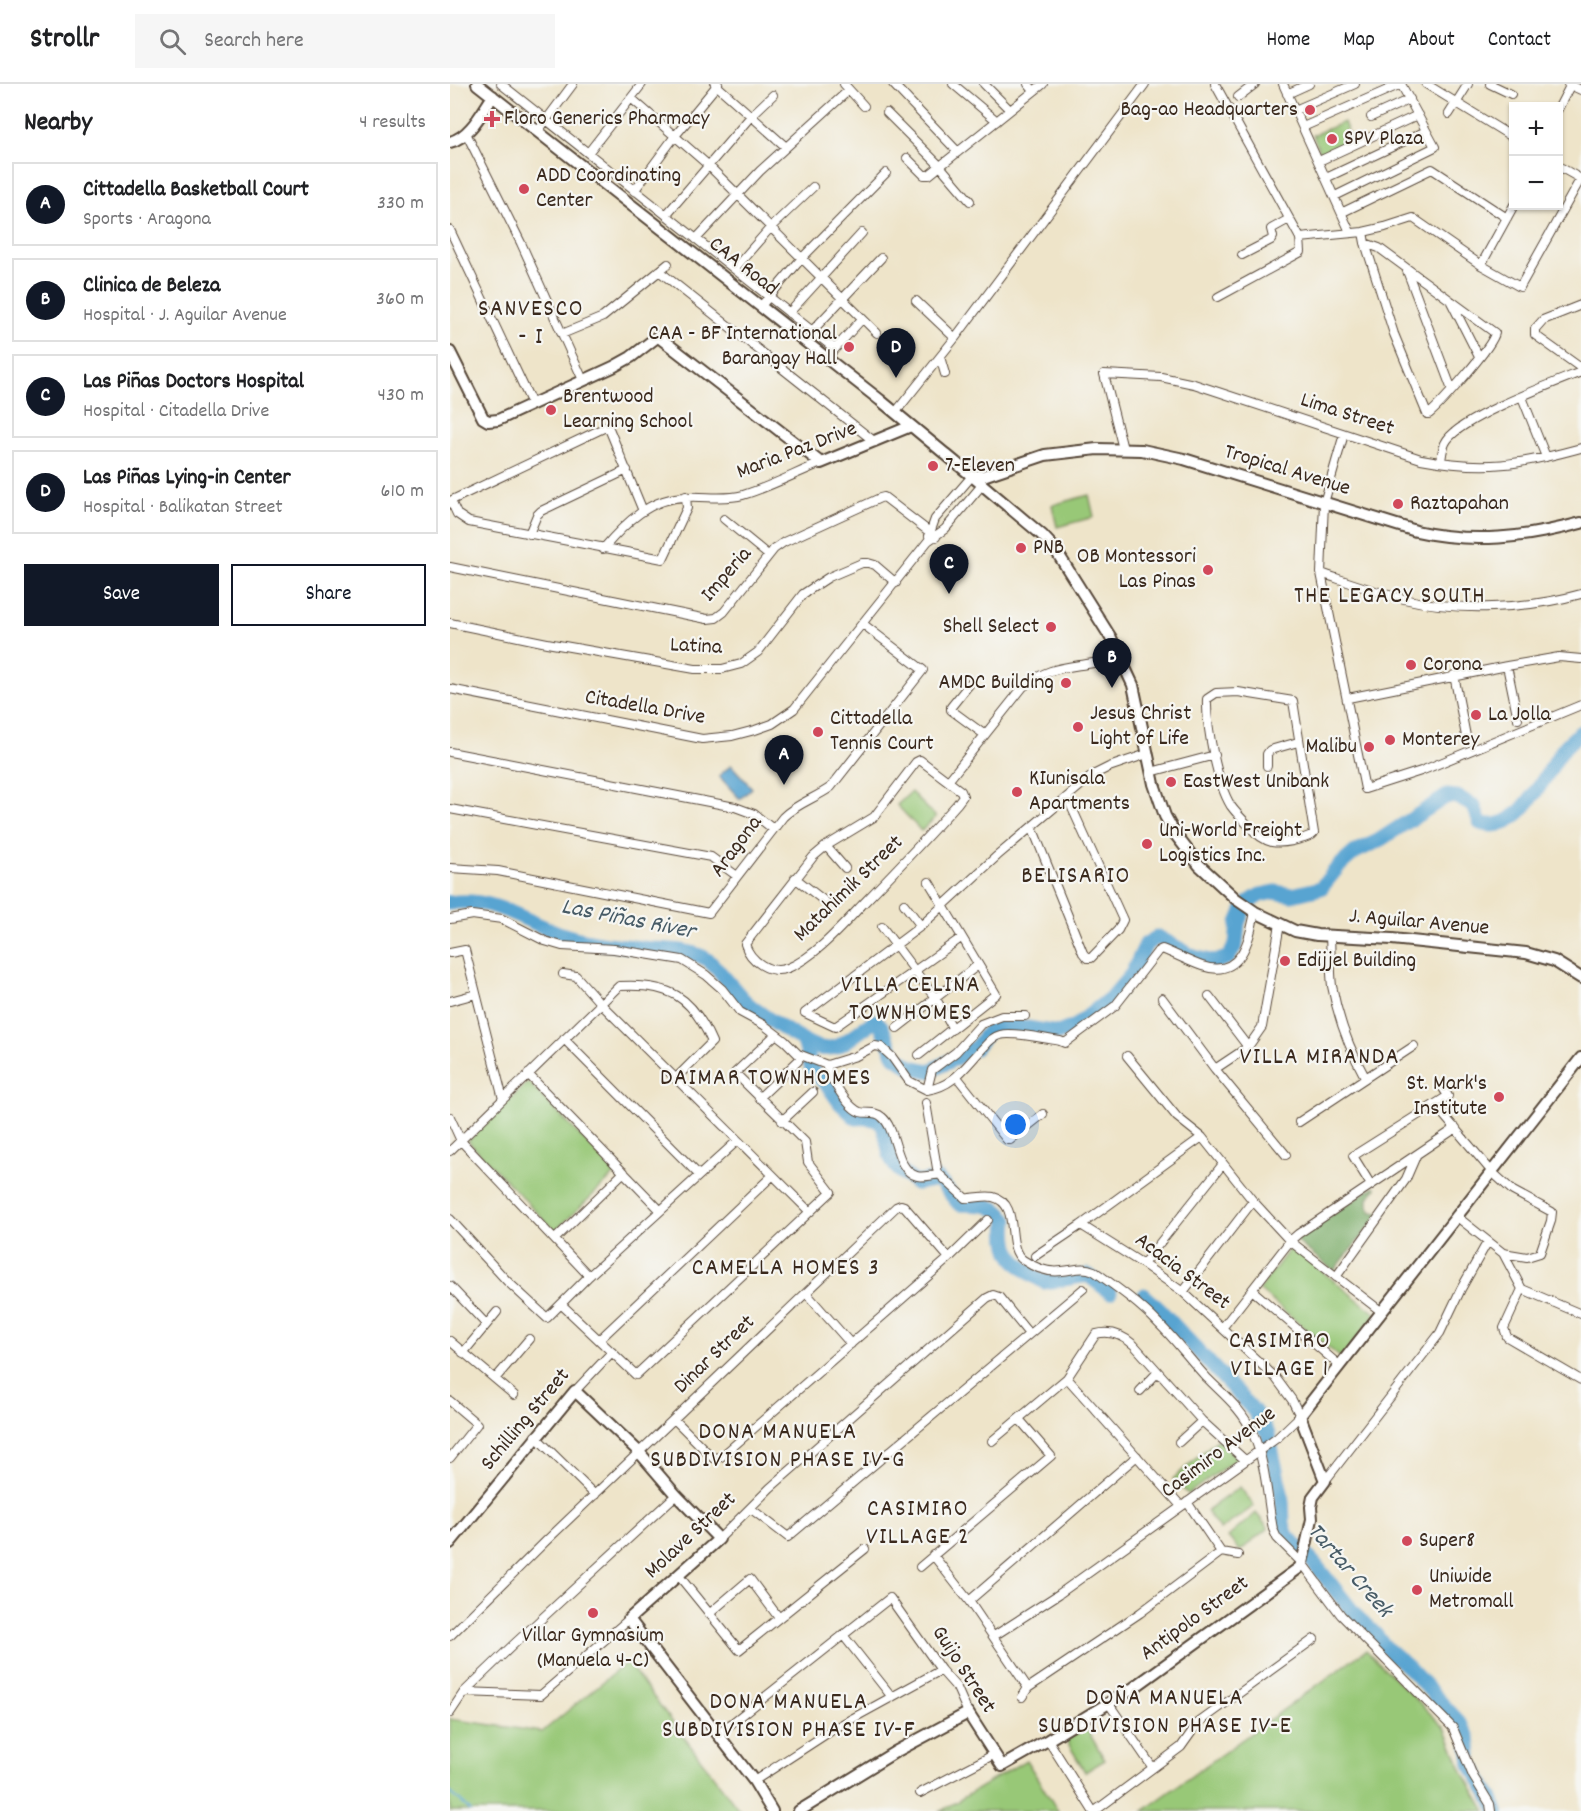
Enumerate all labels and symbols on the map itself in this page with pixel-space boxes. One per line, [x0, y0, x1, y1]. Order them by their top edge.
place label: Bag-ao Headquarters [1120, 95, 1298, 126]
marker: Bag-ao Headquarters [1303, 103, 1317, 117]
place label: Floro Generics Pharmacy [504, 104, 711, 135]
marker: Floro Generics Pharmacy [485, 112, 499, 126]
place label: SPV Plaza [1344, 124, 1424, 155]
marker: SPV Plaza [1325, 132, 1339, 146]
place label: ADD Coordinating Center [536, 161, 681, 217]
marker: ADD Coordinating Center [517, 182, 531, 196]
street label: CAA Road [702, 230, 784, 304]
district label: SANVESCO - I [478, 293, 584, 355]
place label: CAA - BF International Barangay Hall [648, 319, 837, 375]
pin: D [876, 328, 916, 378]
marker: CAA - BF International Barangay Hall [842, 340, 856, 354]
place label: Brentwood Learning School [563, 382, 693, 438]
street label: Lima Street [1296, 385, 1398, 445]
marker: Brentwood Learning School [544, 403, 558, 417]
street label: Maria Paz Drive [732, 414, 862, 488]
street label: Tropical Avenue [1220, 437, 1354, 505]
place label: 7-Eleven [945, 451, 1015, 482]
marker: 7-Eleven [926, 459, 940, 473]
place label: Raztapahan [1410, 489, 1509, 520]
marker: Raztapahan [1391, 497, 1405, 511]
place label: PNB [1033, 533, 1064, 564]
street label: Imperia [694, 540, 760, 609]
marker: PNB [1014, 541, 1028, 555]
place label: OB Montessori Las Pinas [1077, 542, 1196, 598]
pin: C [930, 544, 968, 594]
marker: OB Montessori Las Pinas [1201, 563, 1215, 577]
district label: THE LEGACY SOUTH [1294, 580, 1486, 614]
place label: Shell Select [943, 612, 1039, 643]
marker: Shell Select [1044, 620, 1058, 634]
street label: Latina [669, 630, 723, 664]
pin: B [1092, 638, 1132, 688]
place label: Corona [1423, 650, 1483, 681]
marker: Corona [1404, 658, 1418, 672]
place label: AMDC Building [939, 668, 1054, 699]
marker: AMDC Building [1059, 676, 1073, 690]
street label: Citadella Drive [582, 682, 708, 734]
place label: Jesus Christ Light of Life [1090, 699, 1191, 755]
place label: La Jolla [1488, 700, 1552, 731]
place label: Cittadella Tennis Court [830, 704, 934, 760]
marker: La Jolla [1469, 708, 1483, 722]
marker: Jesus Christ Light of Life [1071, 720, 1085, 734]
marker: Cittadella Tennis Court [811, 725, 825, 739]
place label: Monterey [1402, 725, 1480, 756]
place label: Malibu [1306, 732, 1357, 763]
marker: Monterey [1383, 733, 1397, 747]
pin: A [764, 736, 804, 785]
marker: Malibu [1362, 740, 1376, 754]
place label: KIunisala Apartments [1029, 764, 1130, 820]
place label: EastWest Unibank [1183, 767, 1329, 798]
marker: EastWest Unibank [1164, 775, 1178, 789]
marker: KIunisala Apartments [1010, 785, 1024, 799]
street label: Aragona [703, 809, 771, 884]
place label: Uni-World Freight Logistics Inc. [1159, 816, 1302, 872]
street label: Matahimik Street [787, 828, 911, 950]
marker: Uni-World Freight Logistics Inc. [1140, 837, 1154, 851]
district label: BELISARIO [1021, 860, 1131, 894]
water label: Las Piñas River [558, 890, 701, 950]
street label: J. Aguilar Avenue [1348, 901, 1490, 945]
place label: Edijjel Building [1297, 946, 1416, 977]
marker: Edijjel Building [1278, 954, 1292, 968]
district label: VILLA CELINA TOWNHOMES [841, 969, 981, 1031]
district label: VILLA MIRANDA [1240, 1041, 1400, 1075]
district label: DAIMAR TOWNHOMES [660, 1062, 872, 1096]
place label: St. Mark's Institute [1407, 1069, 1487, 1125]
marker: St. Mark's Institute [1492, 1090, 1506, 1104]
your location [1001, 1110, 1030, 1139]
street label: Acacia Street [1128, 1226, 1236, 1318]
district label: CAMELLA HOMES 3 [692, 1252, 880, 1286]
street label: Dinar Street [667, 1308, 763, 1402]
district label: CASIMIRO VILLAGE 1 [1229, 1325, 1331, 1387]
street label: Schilling Street [474, 1362, 578, 1478]
street label: Casimiro Avenue [1155, 1399, 1283, 1507]
district label: DONA MANUELA SUBDIVISION PHASE IV-G [650, 1416, 906, 1478]
street label: Molave Street [638, 1485, 744, 1587]
district label: CASIMIRO VILLAGE 2 [866, 1493, 970, 1555]
water label: Tartar Creek [1298, 1516, 1401, 1628]
place label: Super8 [1419, 1526, 1475, 1557]
marker: Super8 [1400, 1534, 1414, 1548]
place label: Uniwide Metromall [1429, 1562, 1514, 1618]
street label: Antipolo Street [1134, 1569, 1256, 1669]
marker: Uniwide Metromall [1410, 1583, 1424, 1597]
marker: Villar Gymnasium (Manuela 4-C) [586, 1606, 600, 1620]
street label: Guijo Street [923, 1620, 1003, 1720]
place label: Villar Gymnasium (Manuela 4-C) [522, 1621, 664, 1677]
district label: DOÑA MANUELA SUBDIVISION PHASE IV-E [1038, 1682, 1292, 1744]
district label: DONA MANUELA SUBDIVISION PHASE IV-F [662, 1686, 916, 1748]

